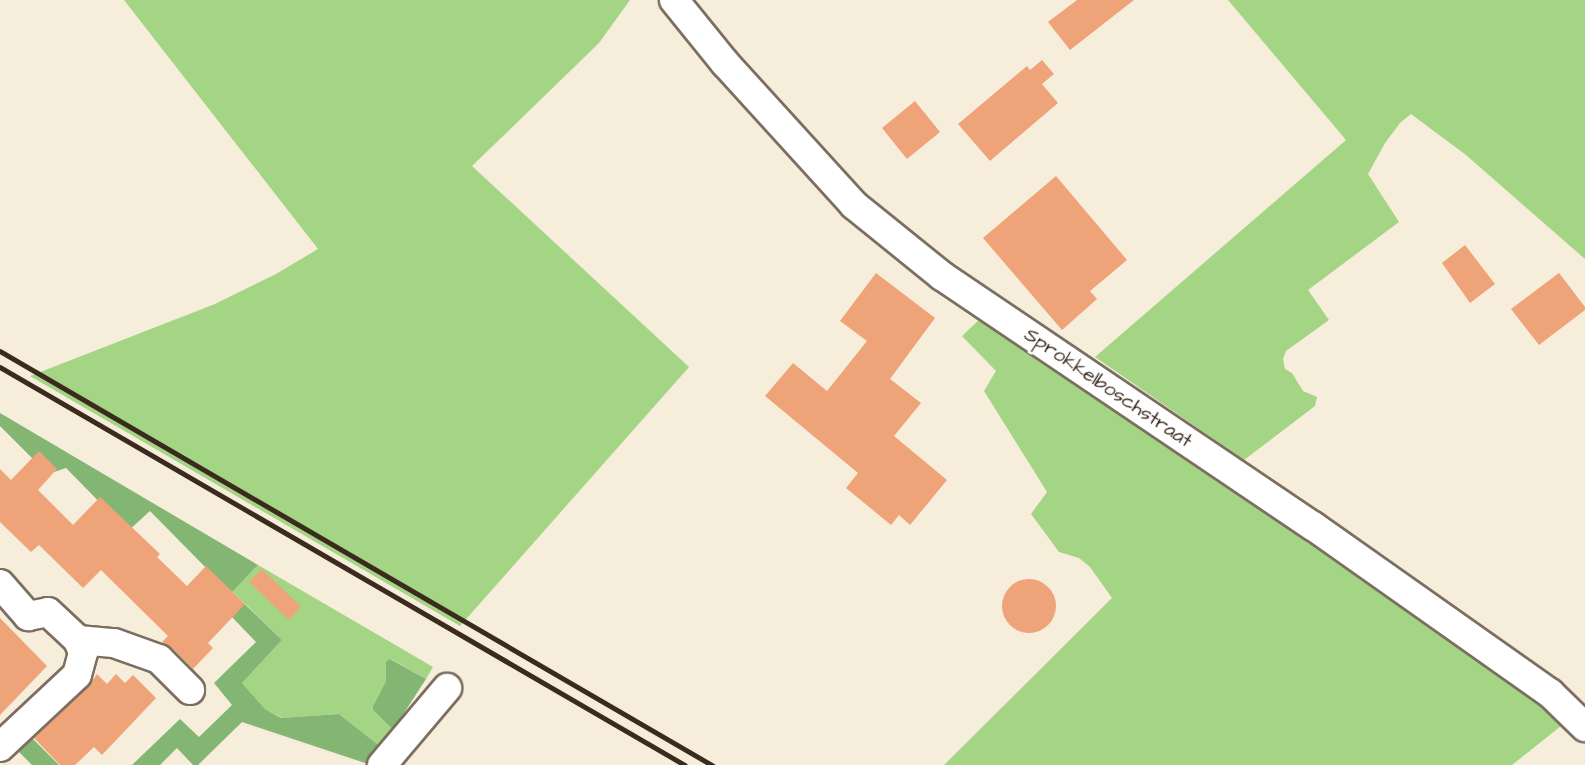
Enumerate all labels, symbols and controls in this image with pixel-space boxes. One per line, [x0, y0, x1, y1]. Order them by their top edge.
street label: Sprokkelboschstraat [1019, 323, 1197, 453]

